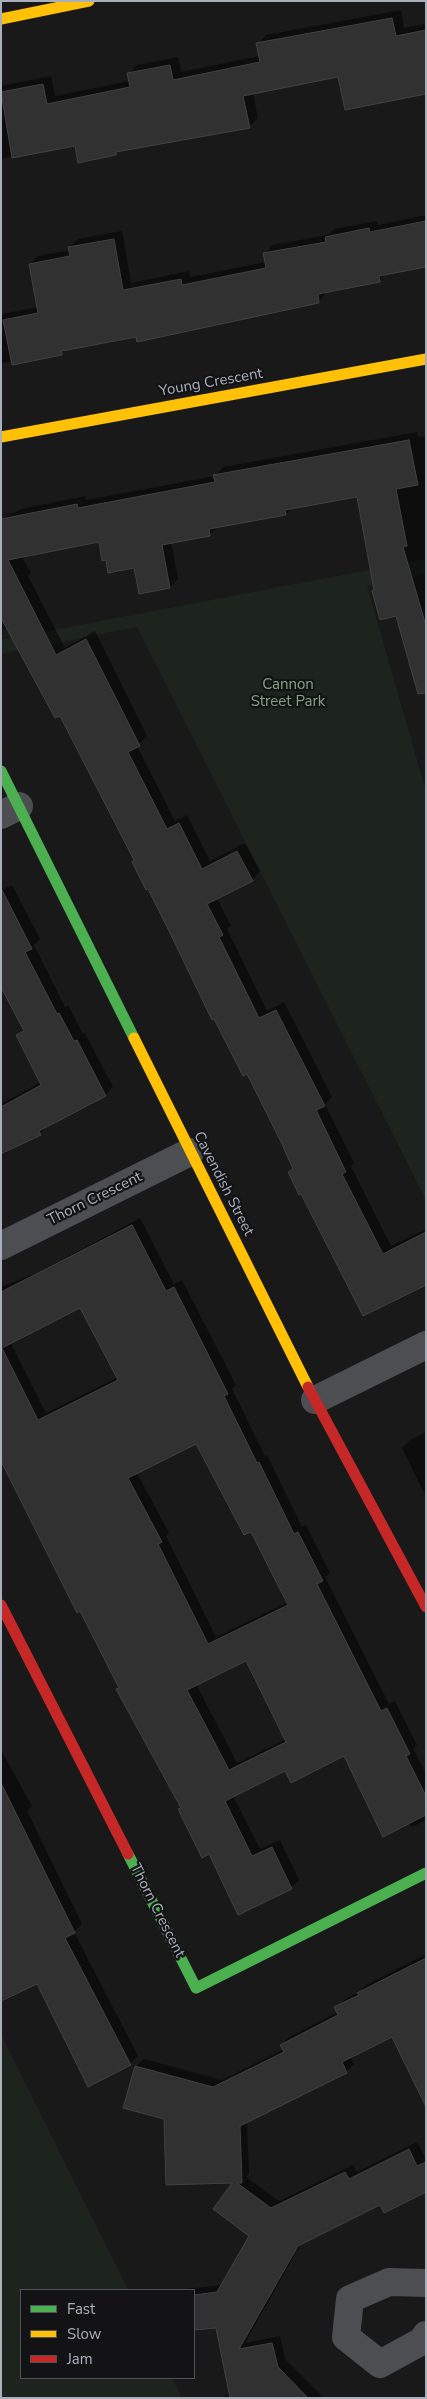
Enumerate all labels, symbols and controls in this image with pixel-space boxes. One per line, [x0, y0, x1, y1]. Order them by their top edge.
street label: Young Crescent [158, 365, 264, 401]
park label: Cannon Street Park [251, 676, 325, 711]
street label: Cavendish Street [189, 1129, 257, 1239]
street label: Thorn Crescent [45, 1168, 145, 1230]
street label: Thorn Crescent [126, 1861, 188, 1961]
legend [20, 2289, 195, 2379]
text: Fast [67, 2299, 95, 2319]
text: Slow [67, 2324, 101, 2344]
text: Jam [67, 2349, 93, 2369]

